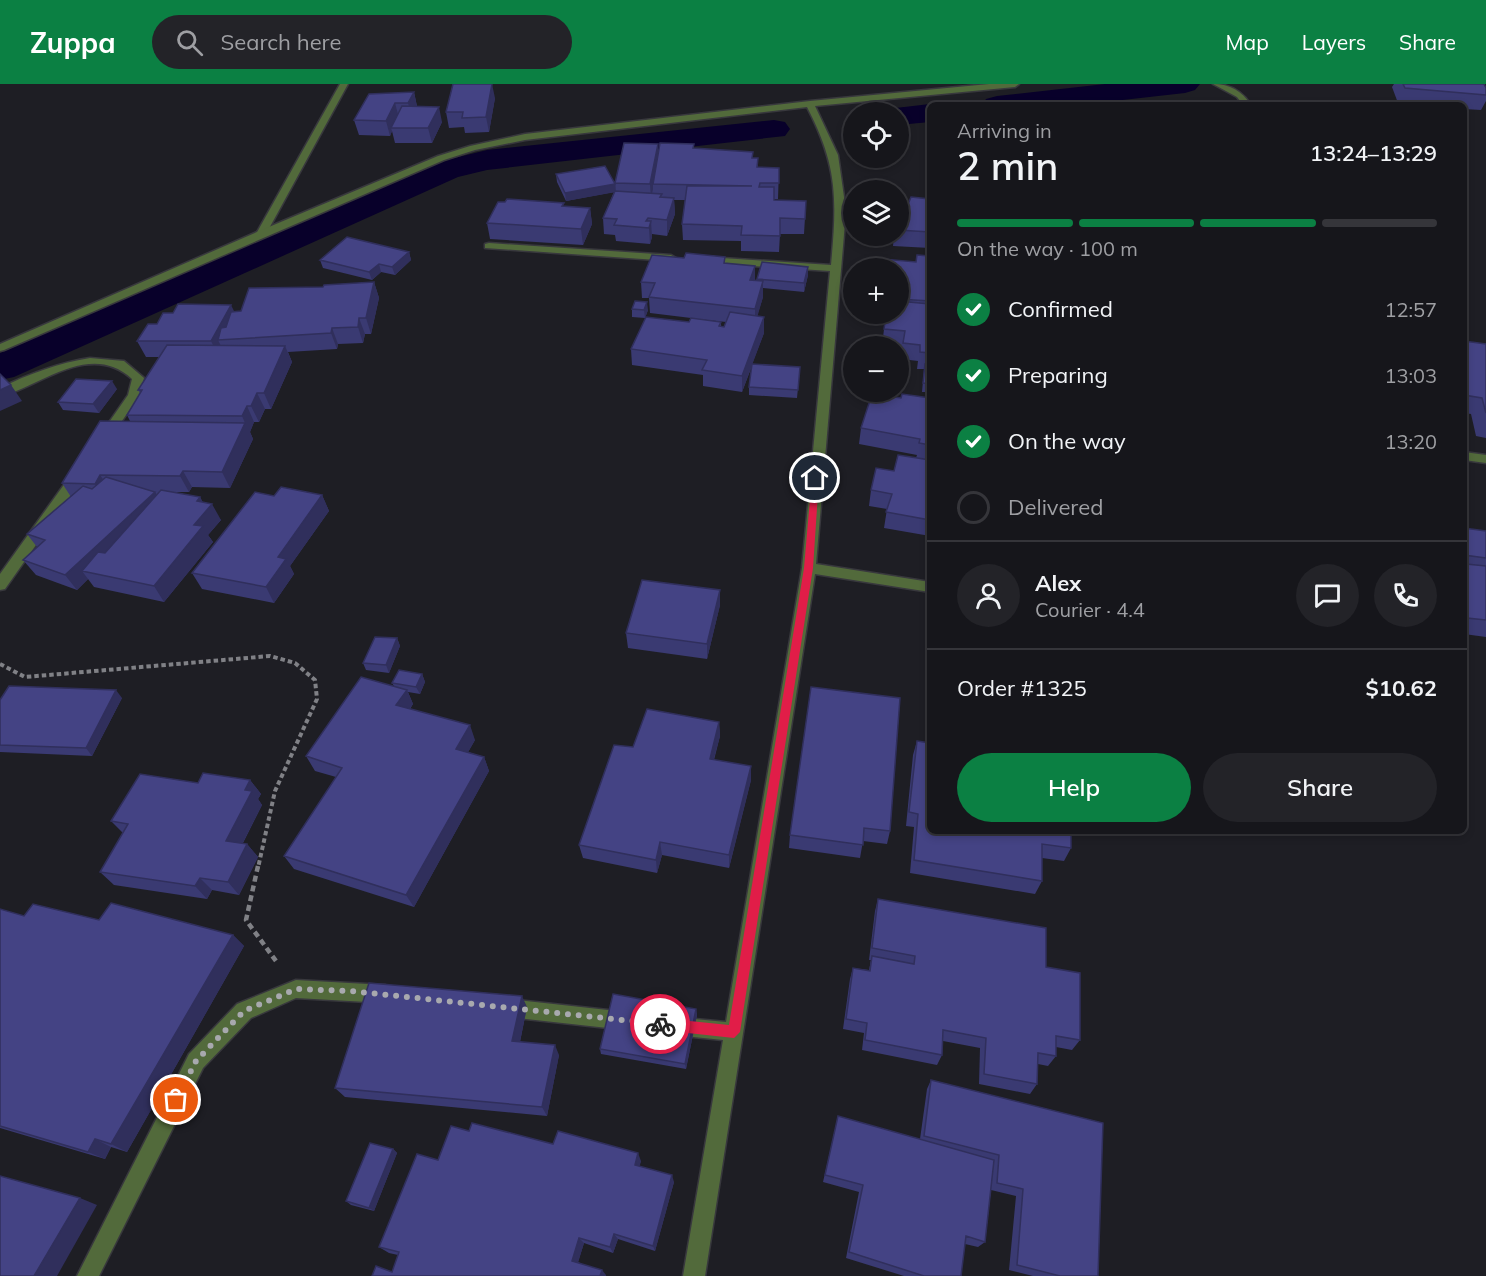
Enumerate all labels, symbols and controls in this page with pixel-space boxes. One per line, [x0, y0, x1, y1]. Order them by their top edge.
search box [152, 15, 572, 69]
text: Zuppa [30, 25, 116, 60]
icon: search [173, 26, 206, 59]
text: Search here [221, 28, 341, 56]
text: Map [1226, 29, 1269, 55]
text: Layers [1302, 29, 1366, 55]
text: Share [1399, 29, 1456, 55]
map controls [843, 102, 909, 402]
button: locate [843, 102, 909, 168]
text: Arriving in [957, 118, 1052, 143]
text: 13:24–13:29 [1310, 139, 1437, 167]
text: 2 min [957, 141, 1058, 190]
button: layers [843, 180, 909, 246]
text: On the way · 100 m [957, 236, 1138, 261]
button: + [843, 258, 909, 324]
icon: check [957, 293, 990, 326]
text: Confirmed [1008, 295, 1113, 323]
text: 12:57 [1384, 297, 1437, 322]
button: − [843, 336, 909, 402]
icon: check [957, 359, 990, 392]
text: Preparing [1008, 361, 1108, 389]
text: 13:03 [1384, 363, 1437, 388]
icon: check [957, 425, 990, 458]
text: On the way [1008, 427, 1126, 455]
text: 13:20 [1384, 429, 1437, 454]
pin [789, 452, 840, 503]
icon: home [798, 461, 831, 494]
text: Delivered [1008, 493, 1103, 521]
button: person [957, 564, 1020, 627]
button: chat [1296, 564, 1359, 627]
button: phone [1374, 564, 1437, 627]
text: Alex [1035, 569, 1081, 597]
text: Courier · 4.4 [1035, 597, 1145, 622]
text: Order #1325 [957, 674, 1087, 702]
text: $10.62 [1366, 674, 1437, 702]
button: Help [957, 753, 1191, 822]
button: Share [1203, 753, 1437, 822]
courier [630, 994, 690, 1054]
icon: bike [644, 1008, 677, 1041]
pin [150, 1074, 201, 1125]
icon: bag [159, 1083, 192, 1116]

